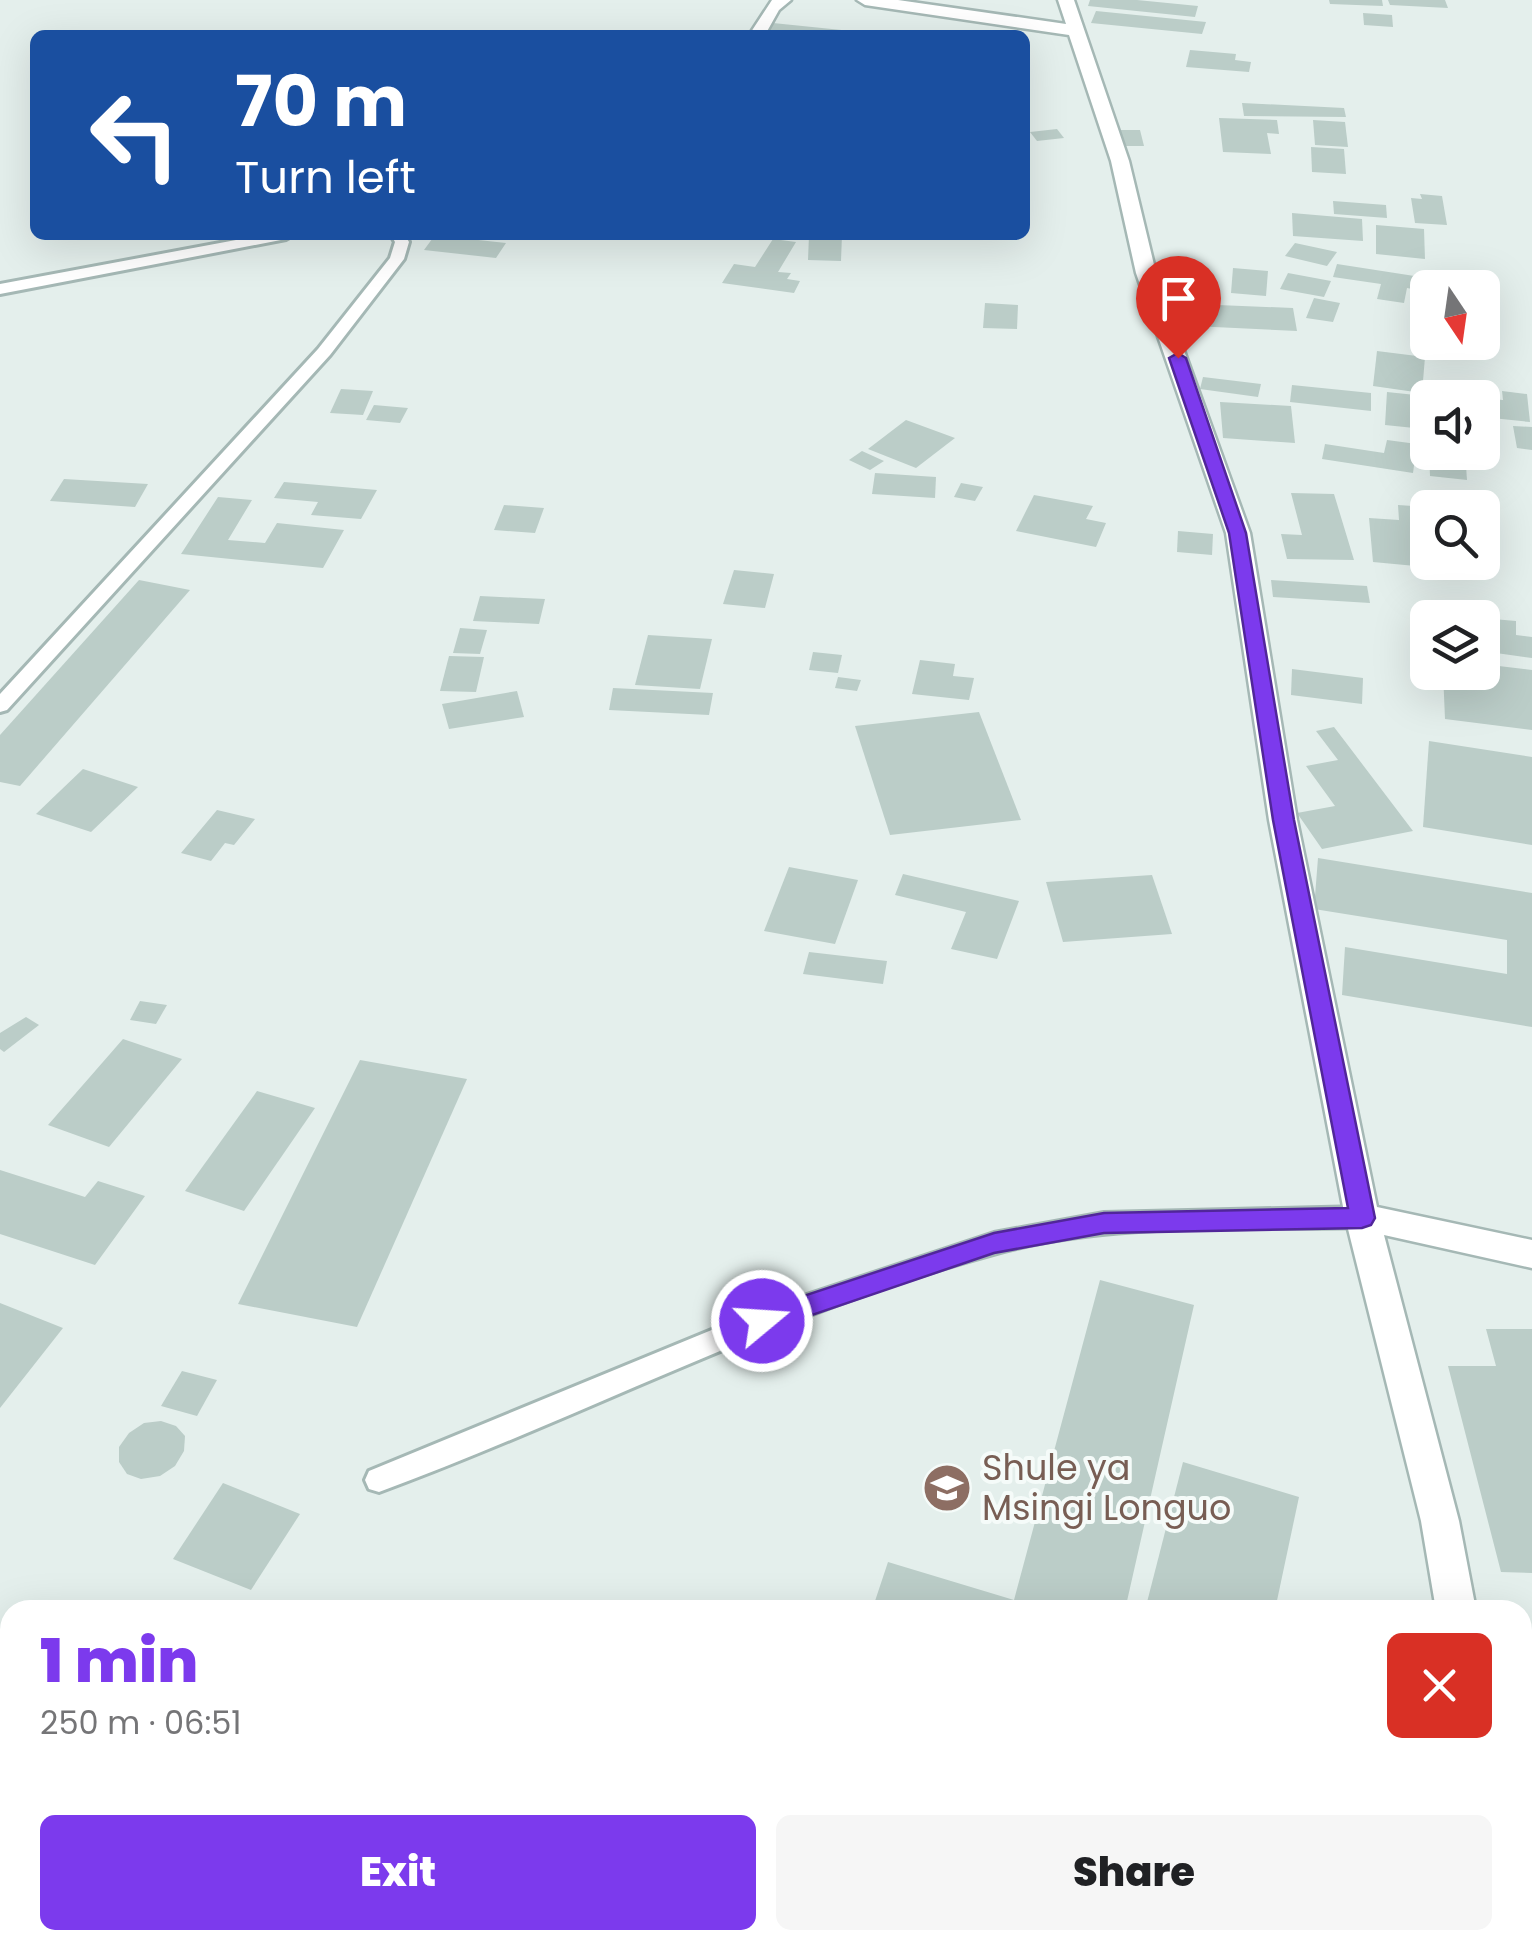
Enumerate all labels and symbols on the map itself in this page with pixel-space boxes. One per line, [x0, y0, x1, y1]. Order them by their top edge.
pin [1136, 256, 1221, 359]
north arrow [1410, 270, 1500, 360]
position arrow [710, 1269, 814, 1373]
place label: Shule ya Msingi Longuo [982, 1443, 1231, 1532]
school or university icon: Shule ya Msingi Longuo [921, 1462, 973, 1514]

